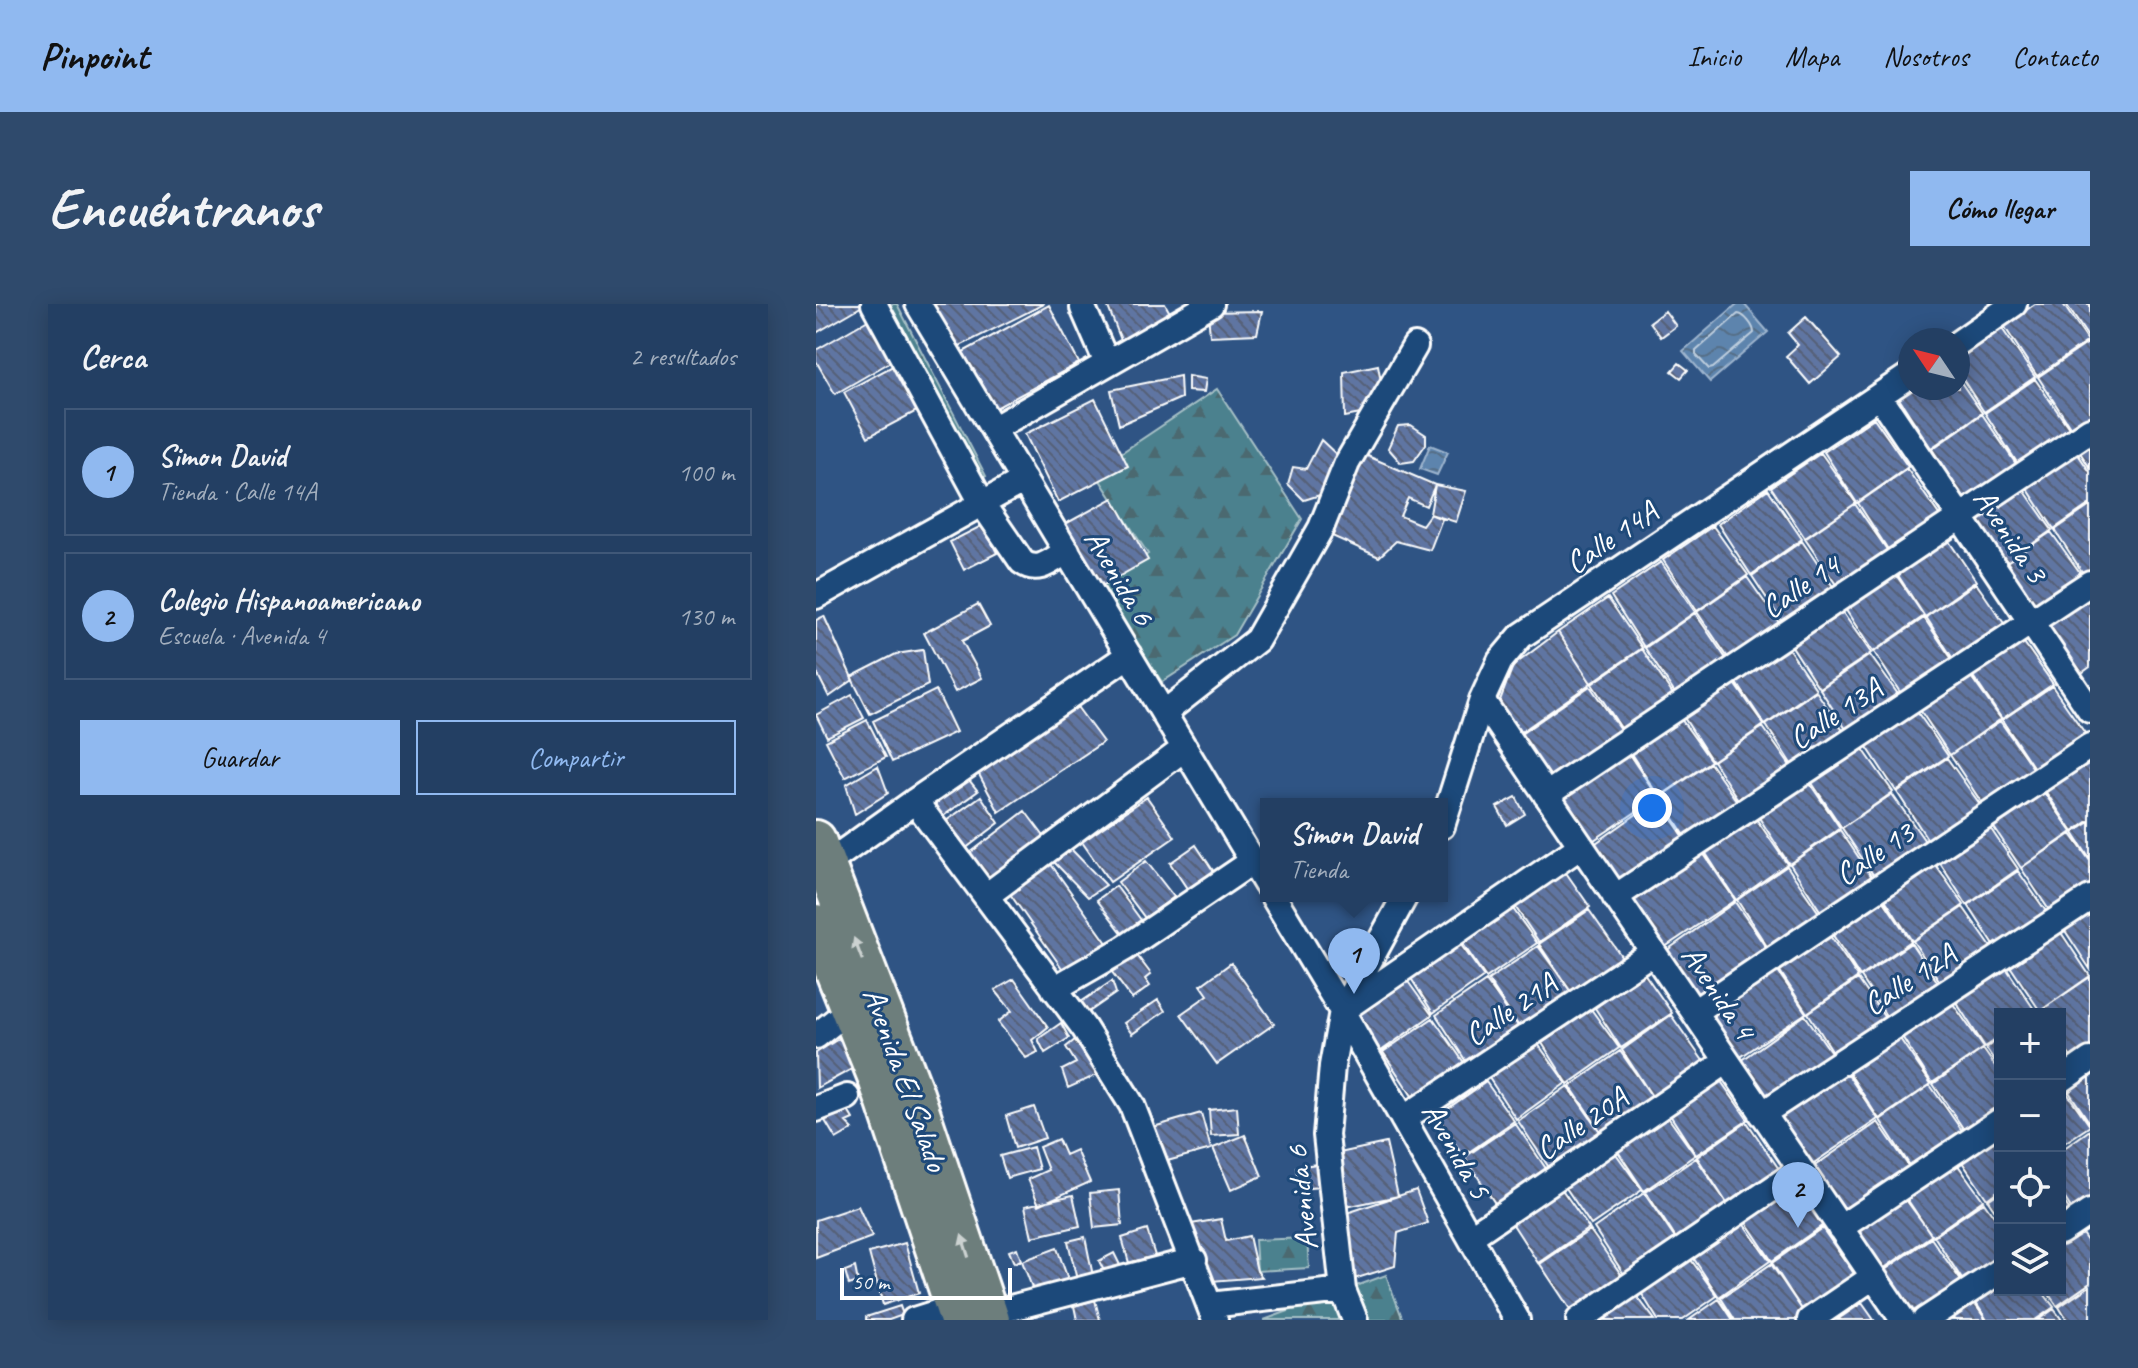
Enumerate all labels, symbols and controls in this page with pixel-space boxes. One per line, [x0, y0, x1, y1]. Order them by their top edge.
text: Pinpoint [40, 33, 149, 80]
text: Inicio [1687, 39, 1741, 74]
text: Mapa [1785, 39, 1839, 74]
text: Nosotros [1883, 39, 1968, 74]
text: Contacto [2012, 39, 2098, 74]
button: Cómo llegar [1910, 171, 2090, 246]
text: Encuéntranos [48, 173, 318, 244]
north arrow [1898, 328, 1970, 400]
text: Cerca [80, 335, 146, 378]
text: 2 resultados [630, 340, 736, 373]
text: Simon David [158, 437, 286, 475]
text: 1 [102, 456, 114, 489]
text: 100 m [678, 456, 734, 489]
text: Tienda · Calle 14A [158, 475, 317, 508]
street label: Avenida 3 [1964, 480, 2058, 592]
street label: Calle 14A [1557, 491, 1667, 583]
street label: Avenida 6 [1075, 522, 1165, 634]
street label: Calle 14 [1753, 543, 1851, 628]
text: Colegio Hispanoamericano [158, 581, 420, 619]
text: 2 [102, 600, 114, 633]
text: 130 m [678, 600, 734, 633]
text: Escuela · Avenida 4 [158, 619, 326, 652]
street label: Calle 13A [1781, 667, 1891, 759]
button: Guardar [80, 720, 400, 795]
button: Compartir [416, 720, 736, 795]
your location [1632, 788, 1672, 828]
popup [1260, 798, 1448, 902]
street label: Calle 13 [1827, 811, 1924, 895]
text: Simon David [1290, 815, 1418, 853]
text: Tienda [1290, 853, 1348, 886]
pin: 1 [1328, 928, 1380, 994]
street label: Calle 12A [1855, 933, 1965, 1025]
one-way arrow [851, 937, 864, 961]
street label: Avenida 4 [1672, 937, 1767, 1050]
street label: Calle 21A [1456, 963, 1566, 1055]
street label: Avenida El Salado [853, 982, 958, 1178]
map controls [1994, 1008, 2066, 1296]
button: + [1994, 1008, 2066, 1080]
street label: Calle 20A [1527, 1077, 1637, 1169]
button: − [1994, 1080, 2066, 1152]
street label: Avenida 5 [1413, 1094, 1501, 1207]
street label: Avenida 6 [1275, 1142, 1327, 1252]
button: locate [1994, 1152, 2066, 1224]
pin: 2 [1772, 1162, 1824, 1228]
button: layers [1994, 1224, 2066, 1296]
one-way arrow [958, 1234, 970, 1258]
scale bar [840, 1264, 1012, 1300]
text: 50 m [852, 1268, 889, 1296]

